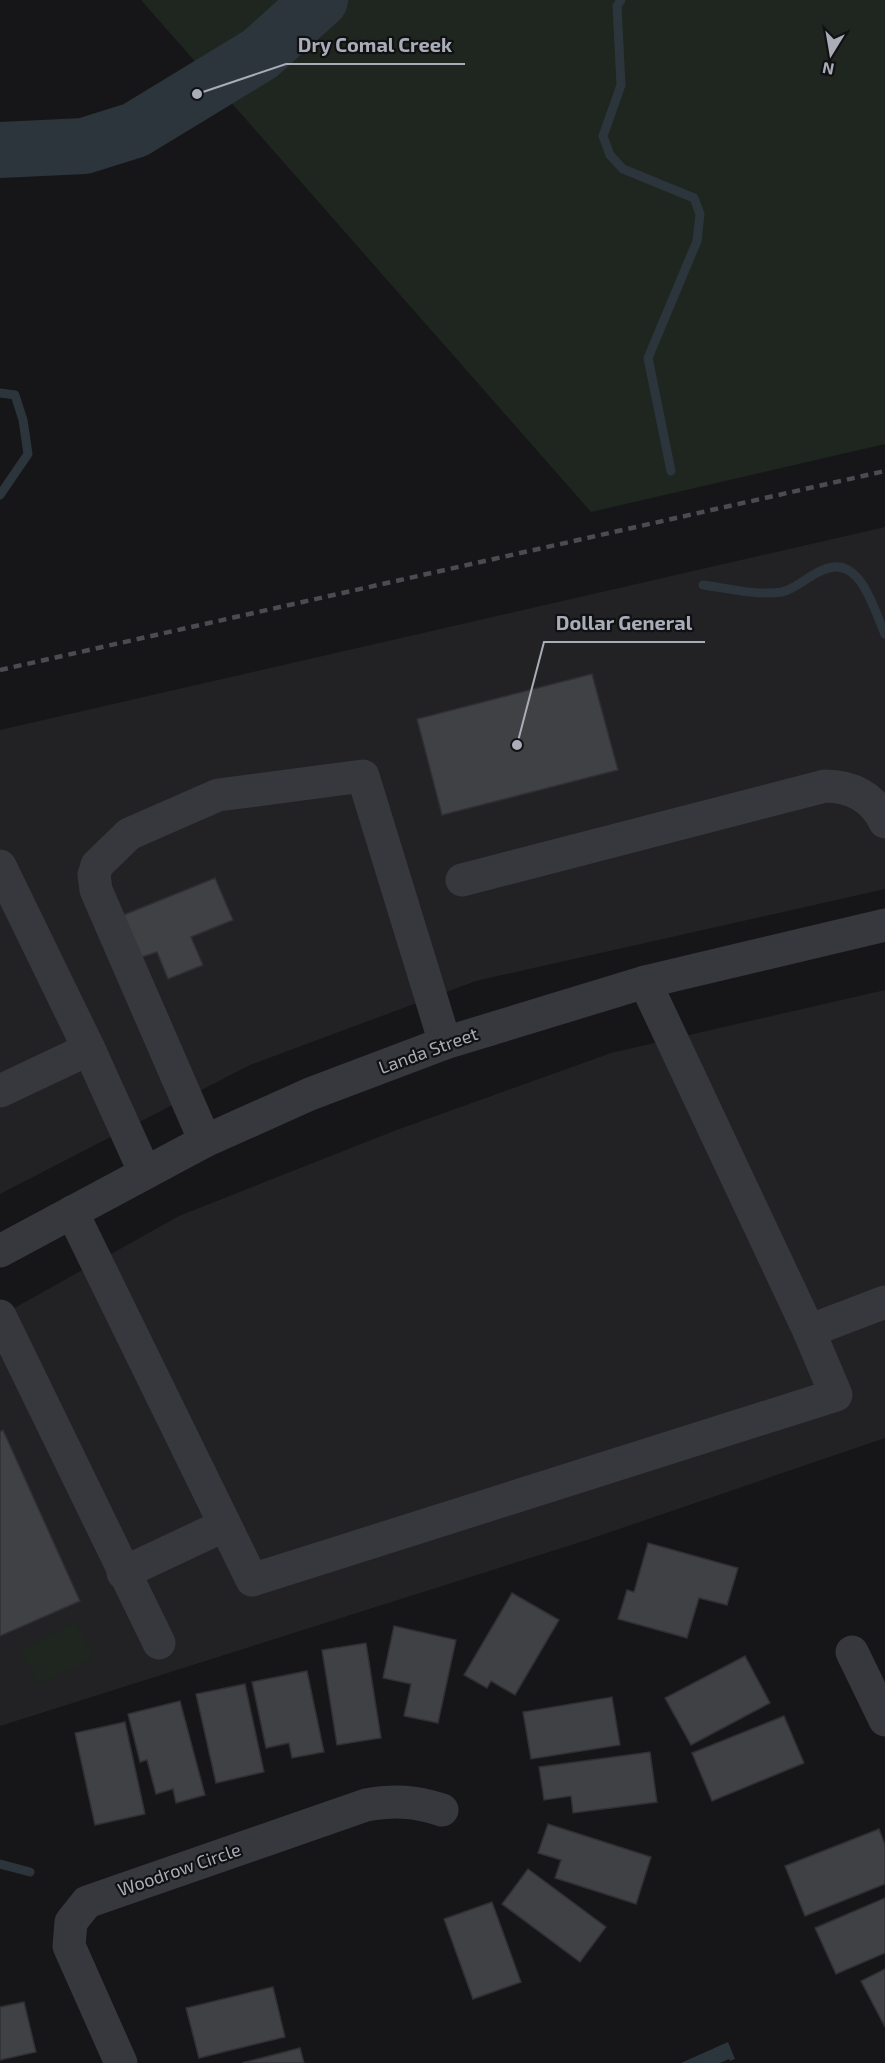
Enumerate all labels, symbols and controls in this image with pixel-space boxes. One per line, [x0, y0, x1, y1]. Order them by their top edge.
north arrow [801, 24, 861, 84]
callout: Dry Comal Creek [286, 26, 465, 64]
text: Dry Comal Creek [298, 32, 453, 57]
text: N [821, 59, 836, 80]
callout: Dollar General [544, 604, 705, 642]
text: Dollar General [556, 610, 693, 634]
street label: Landa Street [375, 1022, 481, 1078]
street label: Woodrow Circle [115, 1838, 243, 1900]

